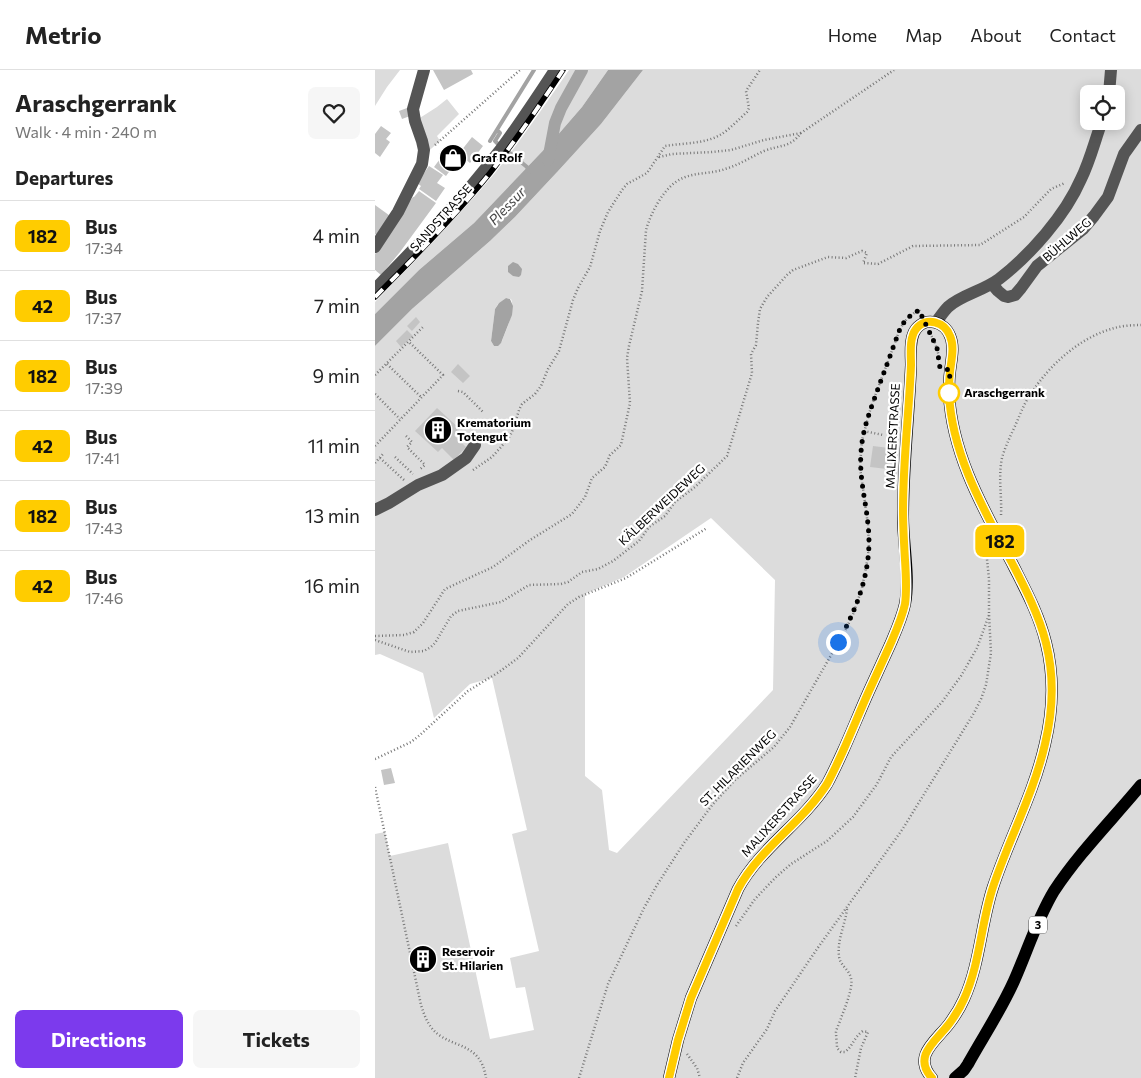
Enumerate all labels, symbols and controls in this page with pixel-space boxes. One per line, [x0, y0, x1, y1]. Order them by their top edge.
text: Metrio [25, 20, 102, 49]
text: Home [828, 24, 877, 46]
text: Map [905, 24, 942, 46]
text: About [970, 24, 1022, 46]
text: Contact [1050, 24, 1116, 46]
map controls [1080, 85, 1125, 130]
button: locate [1080, 85, 1125, 130]
button: heart [308, 87, 360, 139]
text: Araschgerrank [15, 88, 177, 117]
text: Walk · 4 min · 240 m [15, 122, 157, 141]
shop icon: Graf Rolf [438, 143, 468, 173]
place label: Graf Rolf [472, 150, 522, 164]
text: Departures [15, 166, 113, 189]
street label: SANDSTRASSE [407, 181, 474, 254]
water label: Plessur [485, 183, 529, 228]
street label: BÜHLWEG [1039, 214, 1093, 264]
text: Bus [85, 215, 117, 238]
text: 4 min [313, 224, 360, 247]
text: 182 [28, 225, 57, 247]
text: 17:34 [85, 238, 123, 257]
text: Bus [85, 285, 117, 308]
text: 7 min [314, 294, 360, 317]
text: 42 [32, 295, 53, 317]
text: 17:37 [85, 308, 122, 327]
text: Bus [85, 355, 117, 378]
text: 9 min [312, 364, 360, 387]
text: 182 [28, 365, 57, 387]
text: 17:39 [85, 378, 123, 397]
marker: Araschgerrank [938, 382, 960, 404]
street label: MALIXERSTRASSE [882, 383, 902, 489]
place label: Araschgerrank [964, 385, 1045, 399]
building icon: Krematorium Totengut [423, 415, 453, 445]
place label: Krematorium Totengut [457, 415, 531, 443]
text: Bus [85, 425, 117, 448]
text: 11 min [308, 434, 360, 457]
text: 42 [32, 435, 53, 457]
text: 17:41 [85, 448, 120, 467]
street label: KÄLBERWEIDEWEG [615, 461, 707, 548]
text: Bus [85, 495, 117, 518]
text: 13 min [305, 504, 360, 527]
text: 182 [28, 505, 57, 527]
text: 17:43 [85, 518, 123, 537]
line badge: 182 [971, 525, 1029, 557]
text: 182 [985, 530, 1015, 552]
text: Bus [85, 565, 117, 588]
text: 16 min [304, 574, 360, 597]
text: 42 [32, 575, 53, 597]
text: 17:46 [85, 588, 123, 607]
your location [826, 630, 851, 655]
street label: ST. HILARIENWEG [696, 726, 778, 808]
street label: MALIXERSTRASSE [738, 771, 819, 859]
road number: 3 [1029, 916, 1047, 934]
building icon: Reservoir St. Hilarien [408, 944, 438, 974]
place label: Reservoir St. Hilarien [442, 944, 503, 972]
button: Directions [15, 1010, 183, 1068]
button: Tickets [193, 1010, 360, 1068]

